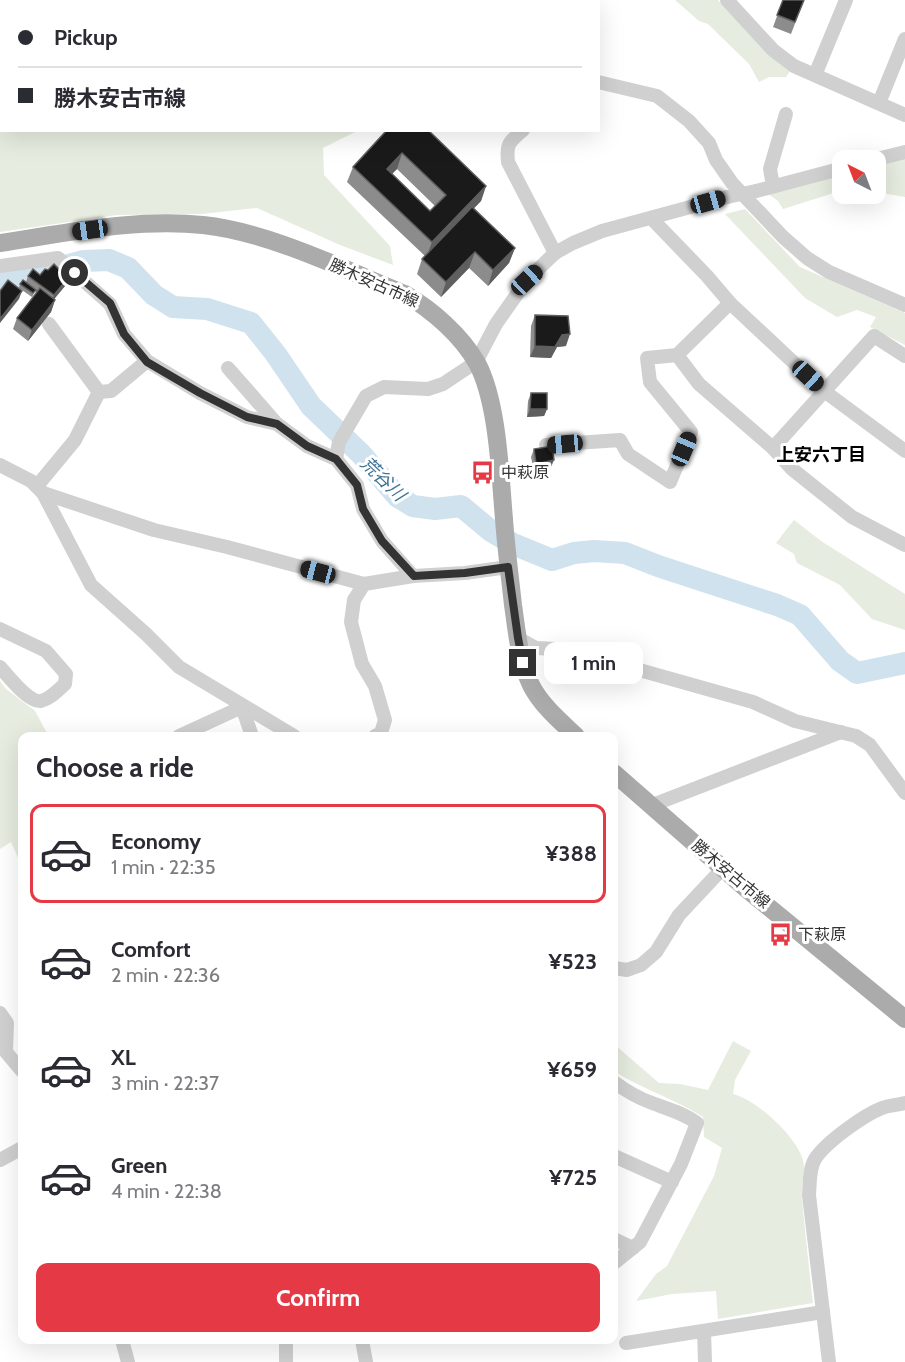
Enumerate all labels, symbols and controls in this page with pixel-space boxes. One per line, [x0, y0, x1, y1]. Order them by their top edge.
text: Pickup [54, 24, 118, 51]
text: 勝木安古市線 [54, 85, 186, 112]
north arrow [832, 150, 886, 204]
map controls [832, 150, 886, 204]
car [688, 188, 728, 216]
car [71, 219, 109, 241]
street label: 勝木安古市線 [326, 255, 422, 311]
route start [61, 259, 88, 286]
car [508, 261, 546, 299]
car [789, 357, 827, 395]
car [669, 429, 699, 469]
car [546, 433, 584, 455]
district label: 上安六丁目 [776, 444, 866, 466]
water label: 荒谷川 [356, 452, 412, 507]
bus stop icon: 中萩原 [470, 459, 496, 485]
place label: 中萩原 [501, 463, 549, 482]
car [298, 559, 338, 585]
callout: 1 min [544, 642, 643, 684]
route end [509, 649, 536, 676]
text: 1 min [571, 651, 616, 675]
text: Choose a ride [36, 751, 194, 784]
icon: car [39, 827, 93, 881]
text: Economy [111, 828, 201, 855]
street label: 勝木安古市線 [688, 836, 774, 912]
text: ¥388 [545, 840, 597, 867]
text: 1 min · 22:35 [111, 855, 216, 879]
bus stop icon: 下萩原 [767, 921, 793, 947]
place label: 下萩原 [798, 925, 846, 944]
icon: car [39, 935, 93, 989]
text: Comfort [111, 936, 190, 963]
text: ¥523 [548, 948, 597, 975]
text: 2 min · 22:36 [111, 963, 220, 987]
icon: car [39, 1043, 93, 1097]
text: XL [111, 1044, 136, 1071]
text: ¥659 [547, 1056, 597, 1083]
text: 3 min · 22:37 [111, 1071, 219, 1095]
icon: car [39, 1151, 93, 1205]
text: Green [111, 1152, 167, 1179]
text: ¥725 [549, 1164, 597, 1191]
text: 4 min · 22:38 [111, 1179, 222, 1203]
button: Confirm [36, 1263, 600, 1332]

